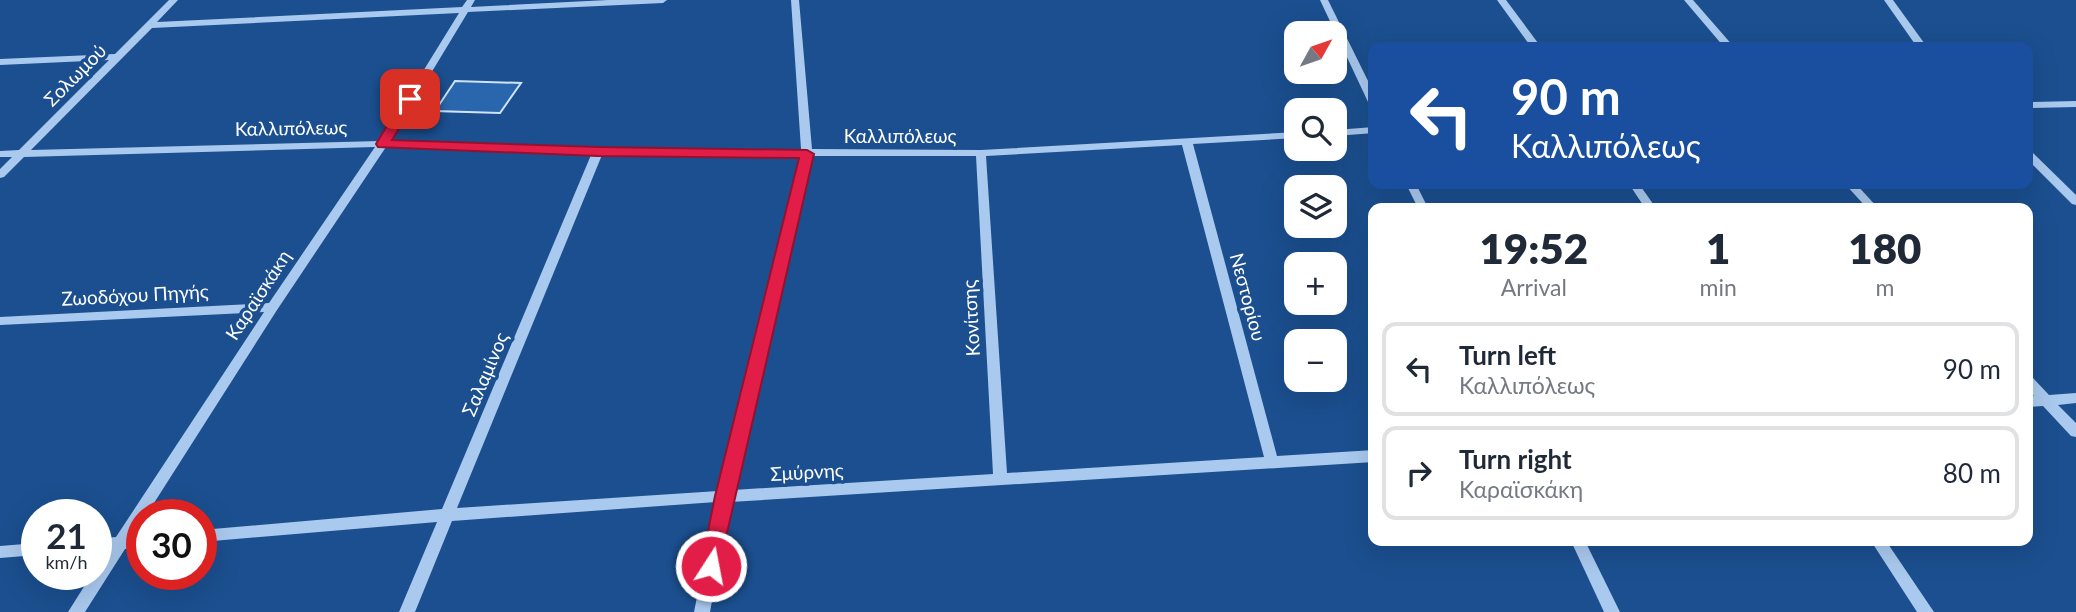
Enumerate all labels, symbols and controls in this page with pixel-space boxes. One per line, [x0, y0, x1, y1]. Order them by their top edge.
north arrow [1284, 21, 1348, 84]
map controls [1284, 21, 1347, 392]
street label: Σολωμού [39, 39, 111, 111]
text: 90 m [1511, 67, 1621, 125]
pin [380, 69, 440, 129]
icon: left [1396, 70, 1487, 161]
icon: arrive [391, 80, 429, 118]
button: search [1284, 98, 1347, 161]
street label: Καλλιπόλεως [235, 115, 348, 140]
street label: Καλλιπόλεως [844, 124, 956, 147]
text: Καλλιπόλεως [1511, 126, 1701, 165]
button: layers [1284, 175, 1347, 238]
text: 19:52 [1480, 223, 1588, 273]
text: 1 [1706, 223, 1730, 273]
text: 180 [1848, 223, 1921, 273]
street label: Καραϊσκάκη [220, 245, 295, 344]
street label: Νεστορίου [1226, 250, 1271, 343]
button: + [1284, 252, 1347, 315]
text: Arrival [1501, 273, 1567, 301]
text: min [1700, 273, 1737, 301]
text: m [1875, 273, 1894, 301]
street label: Ζωοδόχου Πηγής [61, 279, 209, 310]
street label: Κονίτσης [957, 279, 984, 357]
street label: Σαλαμίνος [457, 328, 513, 419]
button: − [1284, 329, 1347, 392]
text: Turn left [1459, 339, 1556, 371]
icon: left [1400, 350, 1438, 388]
text: 90 m [1943, 353, 2001, 385]
text: Καλλιπόλεως [1459, 371, 1595, 399]
text: Turn right [1459, 443, 1572, 475]
icon: right [1400, 454, 1438, 492]
text: 80 m [1943, 457, 2001, 489]
street label: Σμύρνης [770, 458, 844, 485]
text: Καραϊσκάκη [1459, 475, 1583, 503]
speed limit sign: 30 [126, 499, 217, 590]
text: 21 [46, 514, 87, 556]
position arrow [674, 529, 748, 603]
text: km/h [45, 551, 88, 573]

